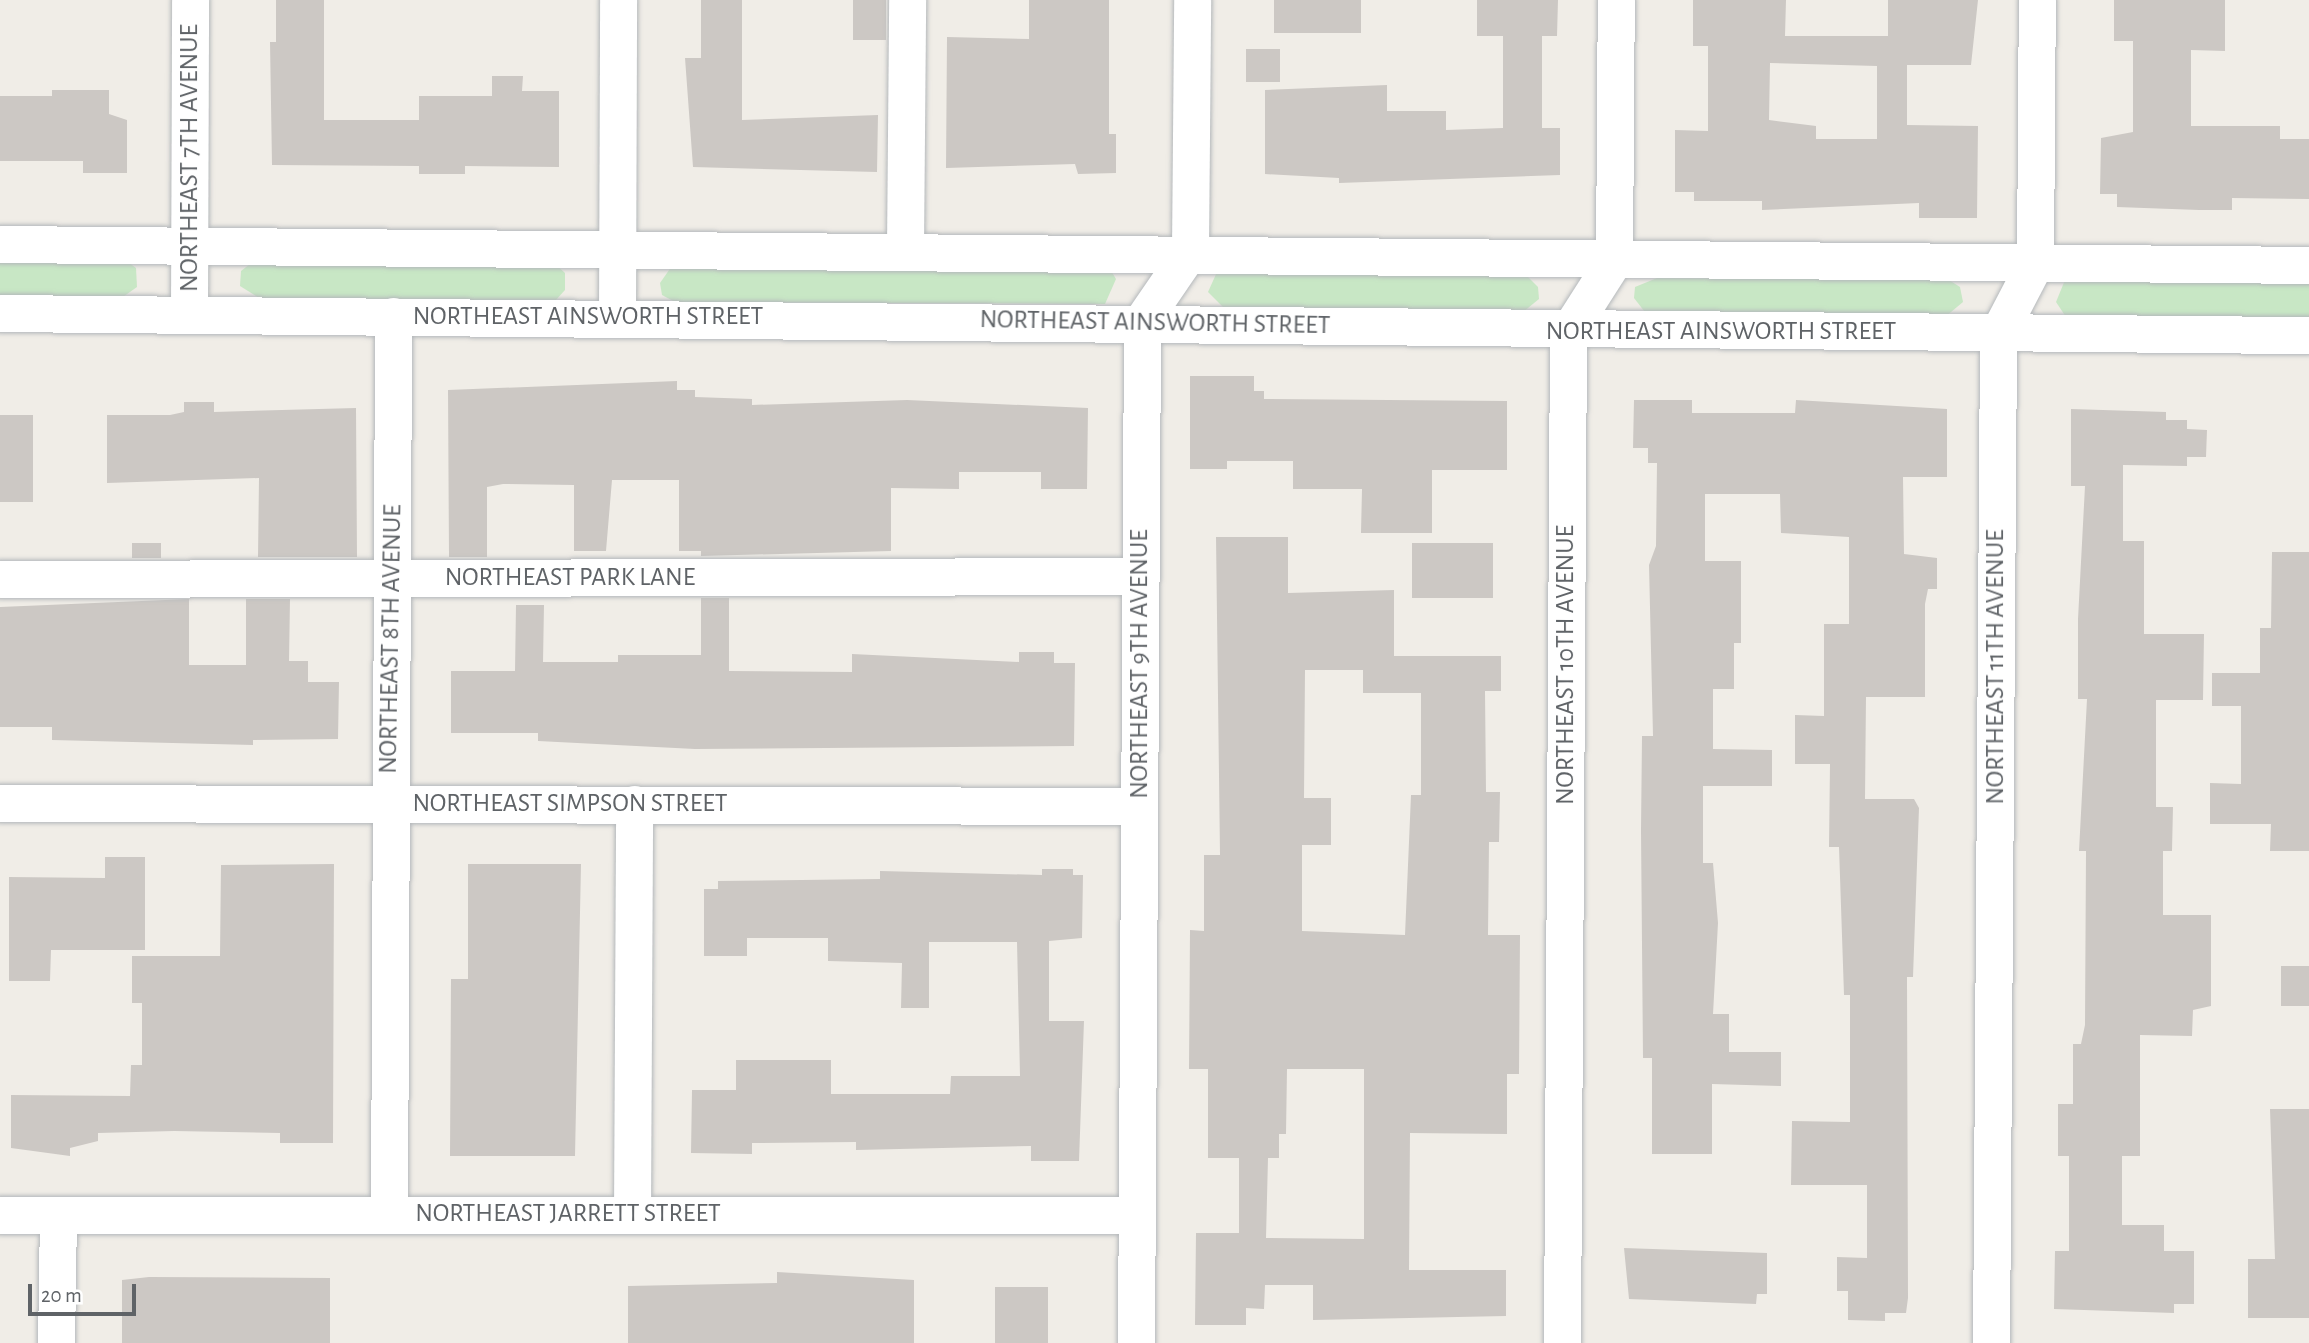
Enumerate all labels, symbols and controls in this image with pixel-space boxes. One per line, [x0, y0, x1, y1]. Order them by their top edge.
street label: NORTHEAST 7TH AVENUE [174, 24, 206, 292]
street label: NORTHEAST AINSWORTH STREET [413, 301, 763, 333]
street label: NORTHEAST AINSWORTH STREET [979, 304, 1331, 342]
street label: NORTHEAST AINSWORTH STREET [1546, 316, 1896, 348]
street label: NORTHEAST 8TH AVENUE [373, 504, 409, 774]
street label: NORTHEAST 10TH AVENUE [1550, 525, 1582, 805]
street label: NORTHEAST 9TH AVENUE [1124, 529, 1156, 799]
street label: NORTHEAST 11TH AVENUE [1980, 529, 2012, 805]
street label: NORTHEAST PARK LANE [445, 562, 695, 594]
street label: NORTHEAST SIMPSON STREET [412, 788, 728, 820]
street label: NORTHEAST JARRETT STREET [415, 1198, 721, 1230]
scale bar [32, 1270, 140, 1314]
text: 20 m [41, 1285, 82, 1306]

